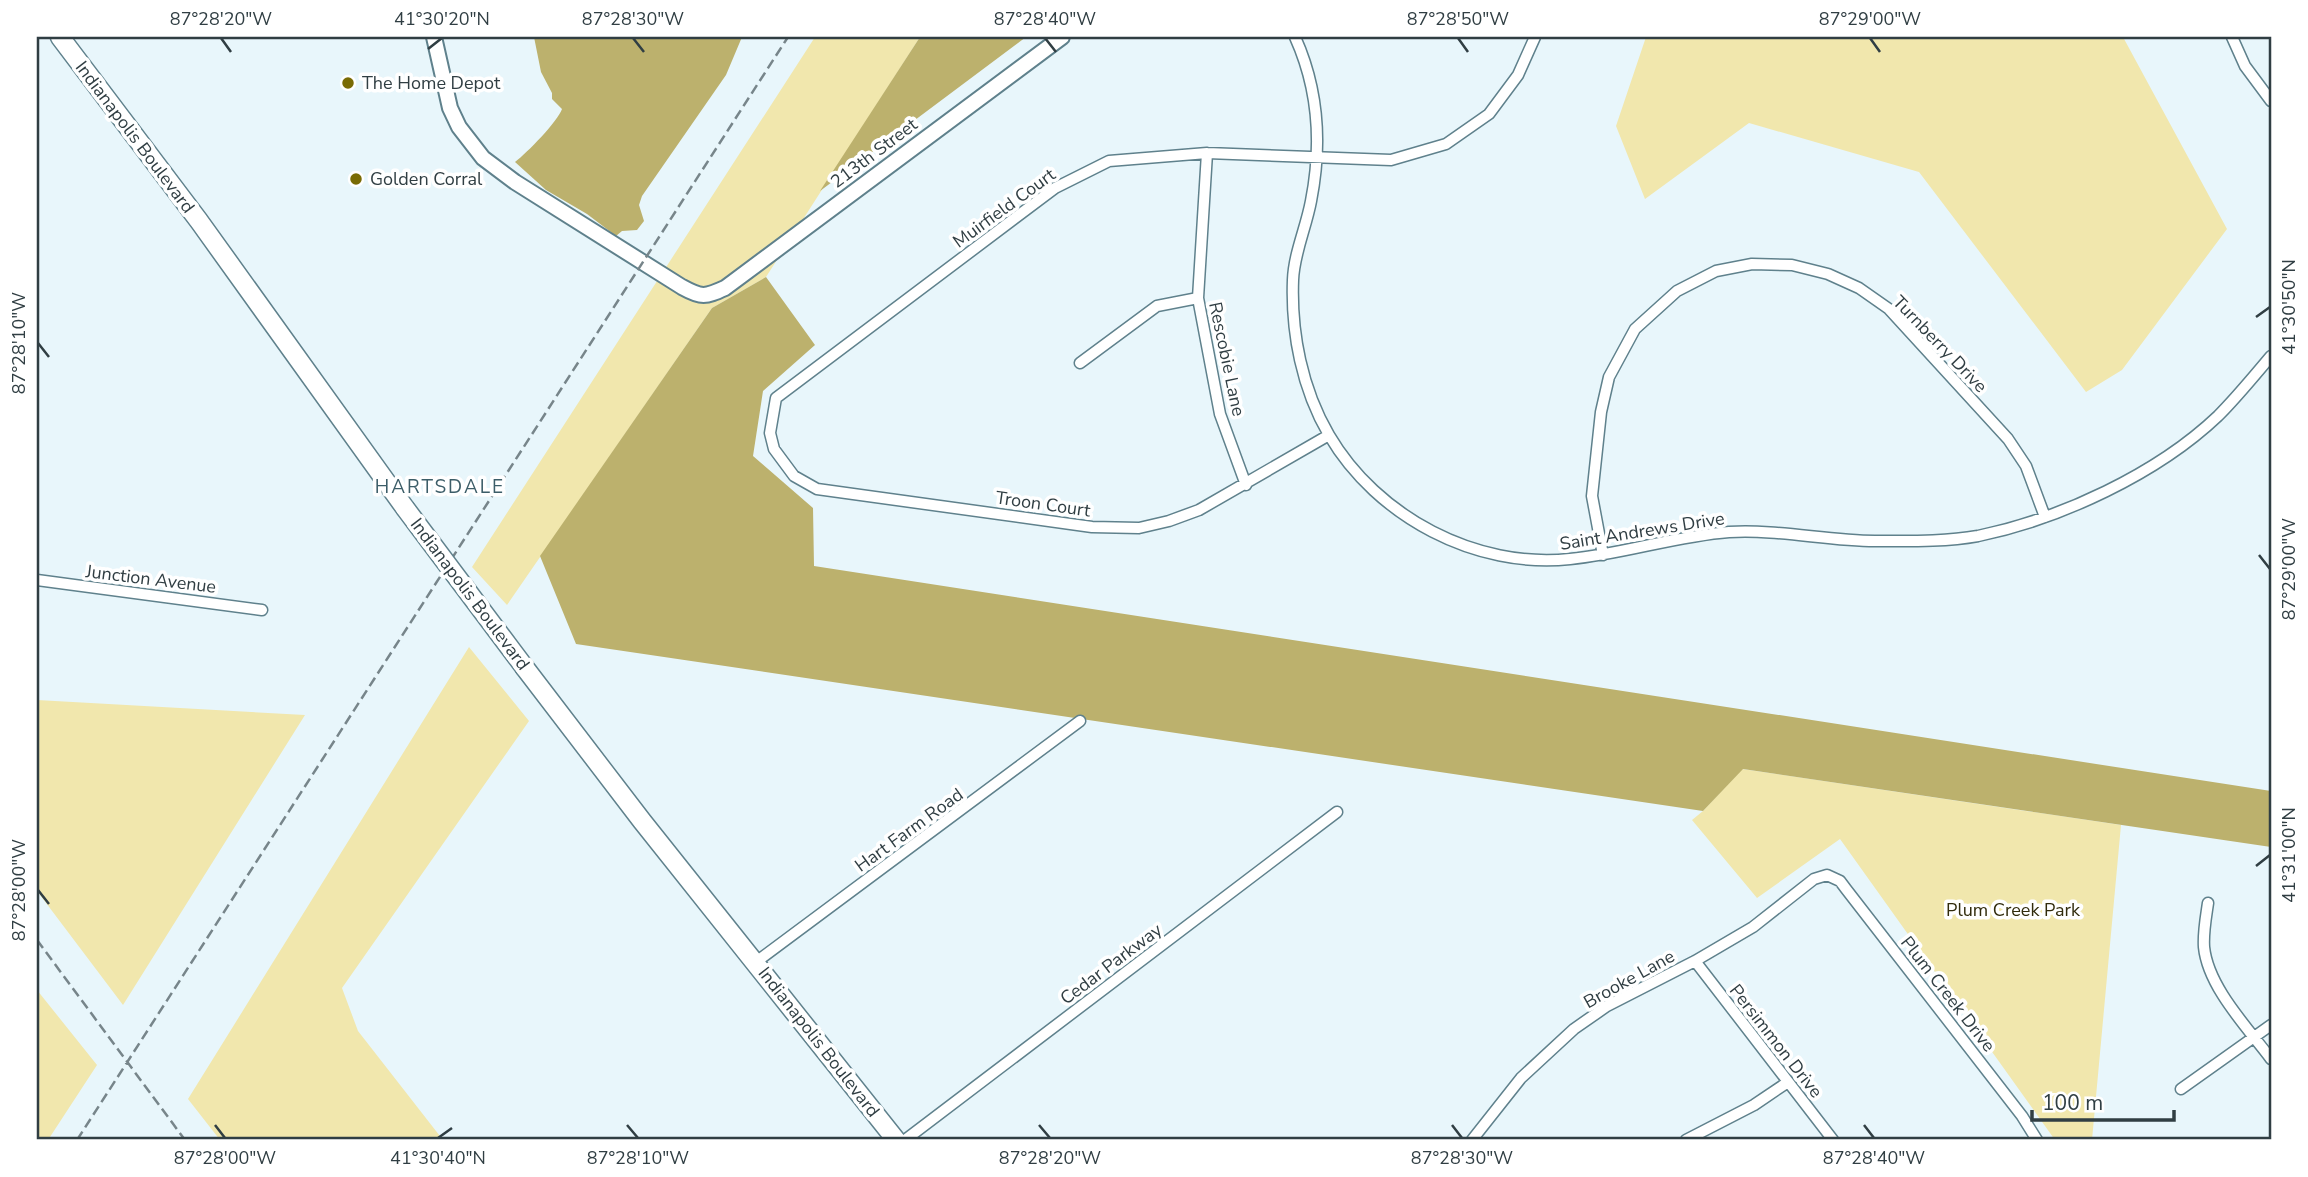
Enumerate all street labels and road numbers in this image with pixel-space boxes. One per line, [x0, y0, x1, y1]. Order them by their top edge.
street label: Indianapolis Boulevard [70, 56, 200, 218]
street label: 213th Street [826, 112, 923, 193]
street label: Muirfield Court [948, 162, 1061, 253]
street label: Turnberry Drive [1887, 290, 1993, 398]
street label: Rescobie Lane [1203, 300, 1251, 418]
street label: Troon Court [994, 485, 1093, 523]
street label: Saint Andrews Drive [1558, 506, 1726, 556]
street label: Indianapolis Boulevard [405, 513, 535, 675]
street label: Junction Avenue [83, 559, 218, 599]
street label: Hart Farm Road [850, 783, 968, 877]
street label: Cedar Parkway [1055, 917, 1167, 1010]
street label: Plum Creek Drive [1895, 931, 2001, 1057]
street label: Brooke Lane [1579, 944, 1679, 1014]
street label: Indianapolis Boulevard [753, 962, 885, 1122]
street label: Persimmon Drive [1724, 979, 1828, 1103]

